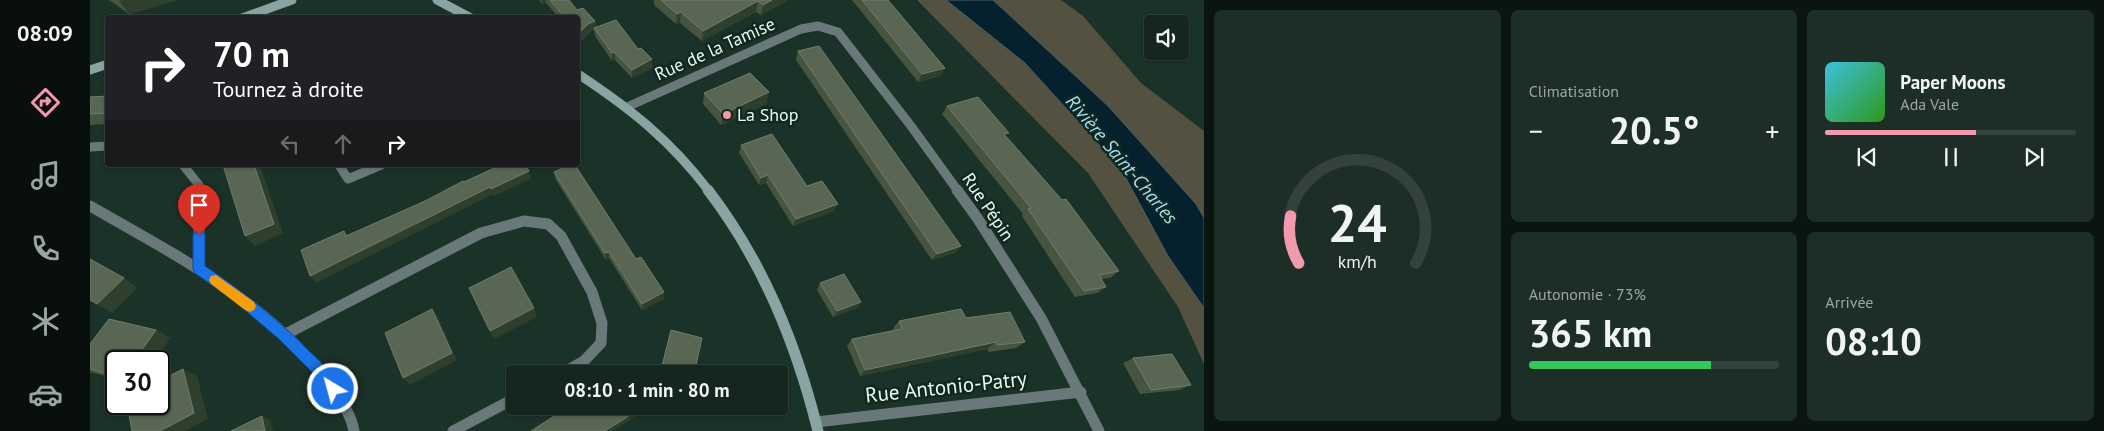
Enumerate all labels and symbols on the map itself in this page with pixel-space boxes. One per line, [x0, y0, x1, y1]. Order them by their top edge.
street label: Rue de la Tamise [651, 12, 779, 85]
water label: Rivière Saint-Charles [1061, 90, 1183, 229]
place label: La Shop [737, 103, 798, 126]
marker: La Shop [721, 109, 733, 121]
street label: Rue Pépin [957, 168, 1020, 245]
pin [178, 184, 220, 235]
speed limit sign: 30 [105, 350, 170, 415]
position arrow [306, 362, 358, 414]
street label: Rue Antonio-Patry [864, 365, 1028, 408]

